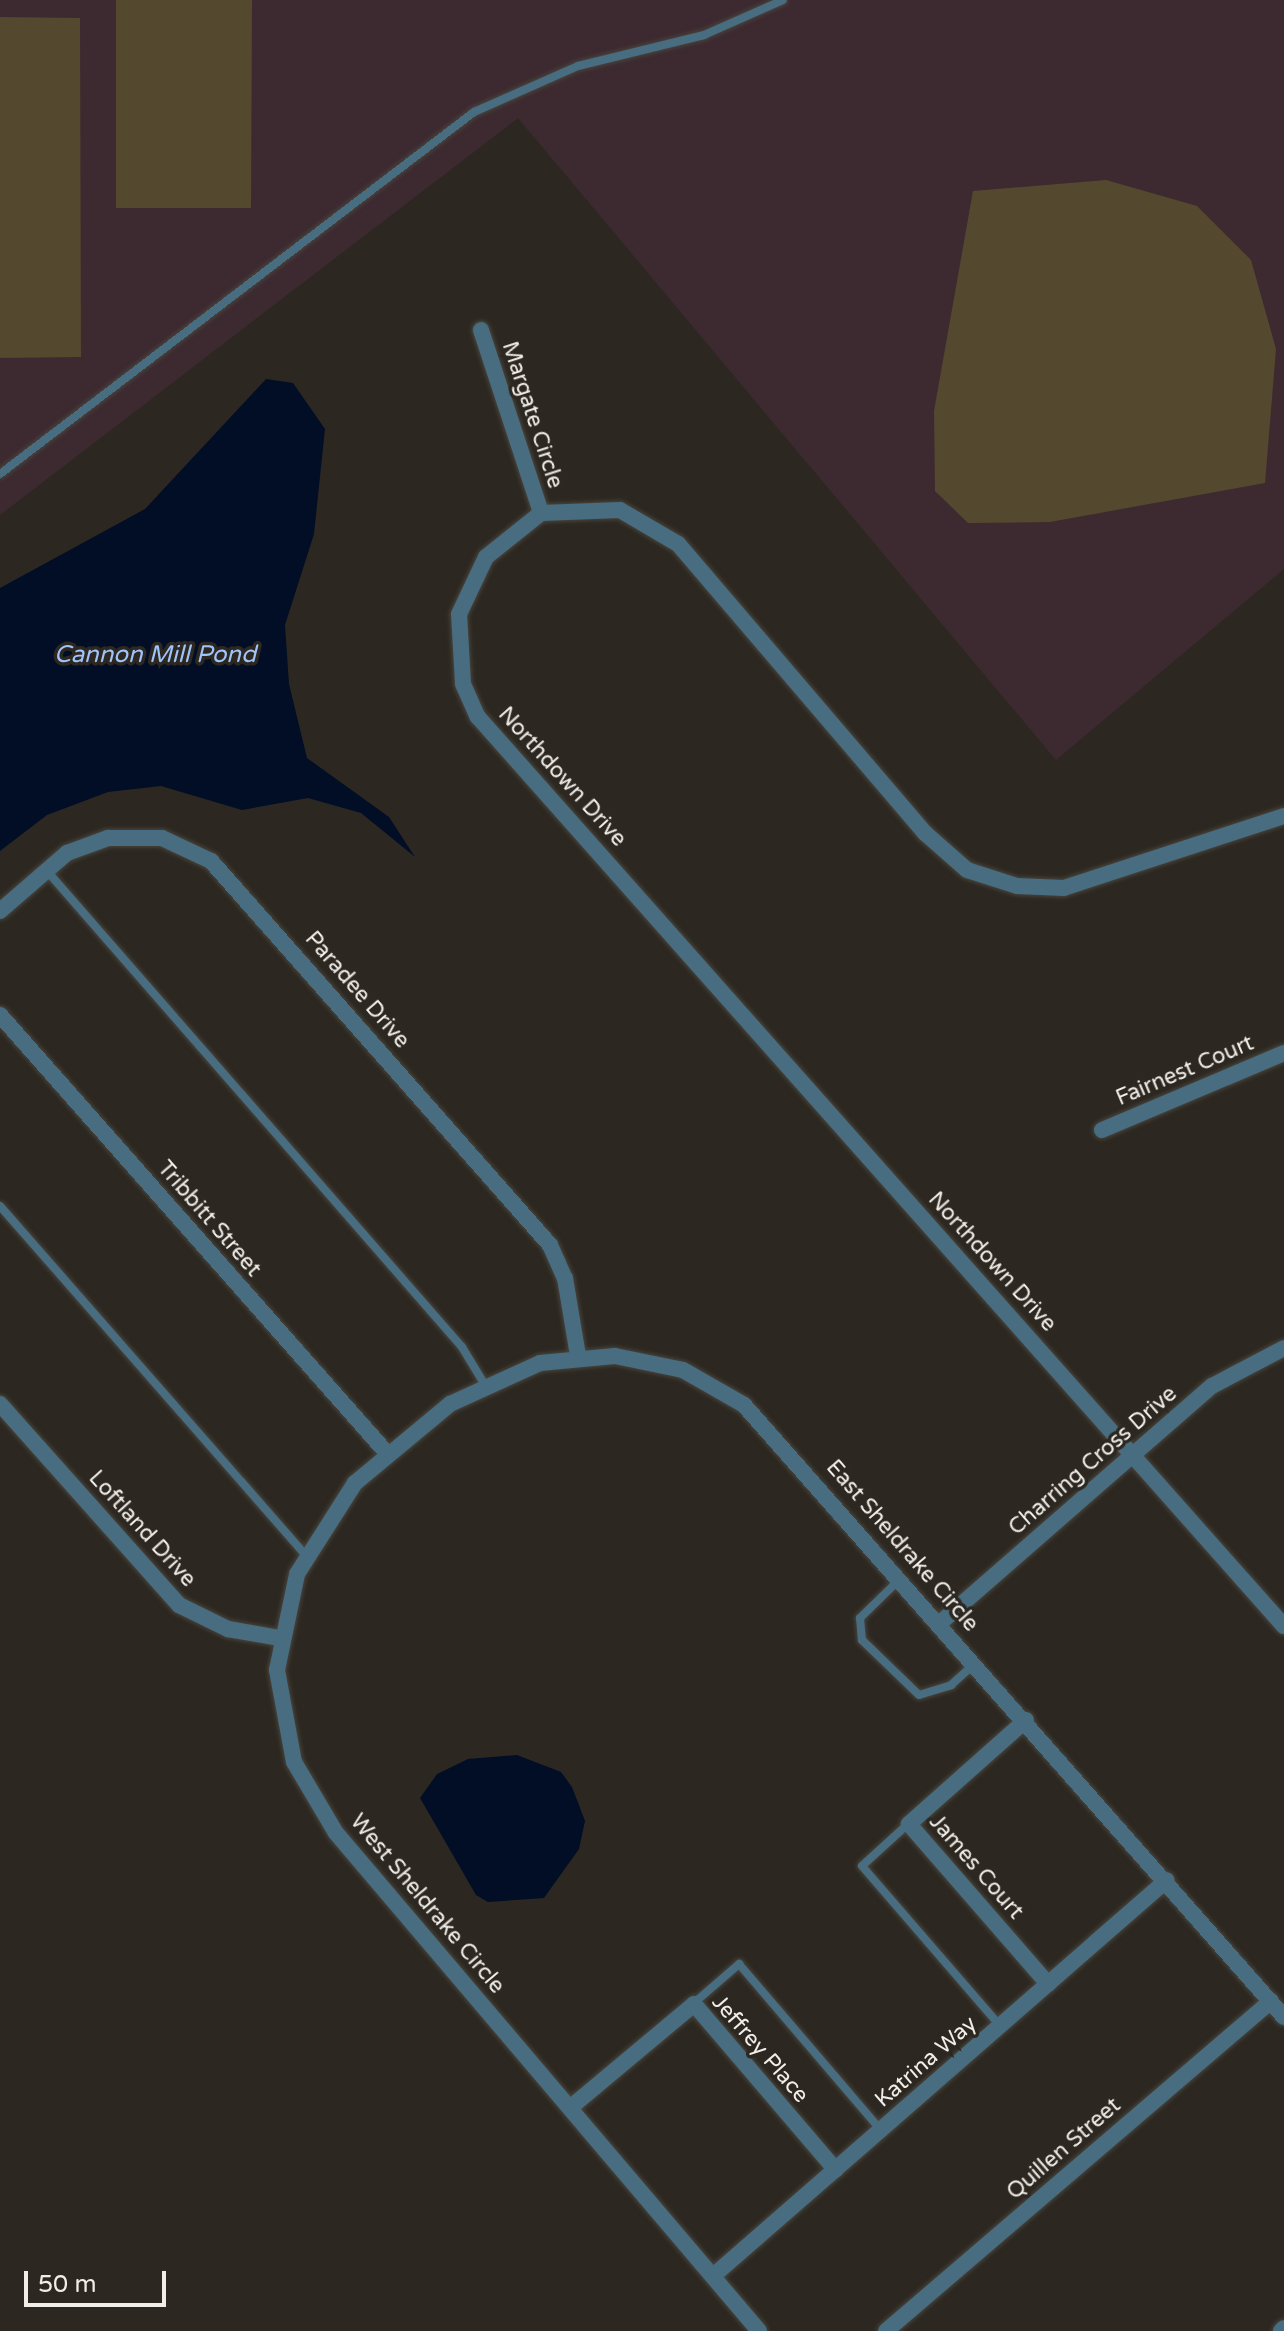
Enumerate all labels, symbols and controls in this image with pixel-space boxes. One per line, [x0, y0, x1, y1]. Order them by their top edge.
street label: Margate Circle [496, 338, 568, 492]
water label: Cannon Mill Pond [54, 641, 256, 669]
street label: Northdown Drive [492, 702, 632, 852]
street label: Paradee Drive [299, 926, 415, 1054]
street label: Fairnest Court [1112, 1030, 1258, 1112]
street label: Tribbitt Street [152, 1156, 266, 1282]
street label: Northdown Drive [922, 1187, 1062, 1337]
street label: Charring Cross Drive [1004, 1381, 1182, 1541]
street label: East Sheldrake Circle [820, 1455, 984, 1637]
street label: Loftland Drive [83, 1465, 201, 1593]
street label: West Sheldrake Circle [344, 1809, 510, 1999]
street label: James Court [923, 1809, 1029, 1925]
street label: Jeffrey Place [706, 1990, 814, 2108]
street label: Katrina Way [870, 2011, 982, 2113]
street label: Quillen Street [1002, 2092, 1126, 2206]
scale bar [28, 2255, 170, 2305]
text: 50 m [38, 2270, 96, 2299]

